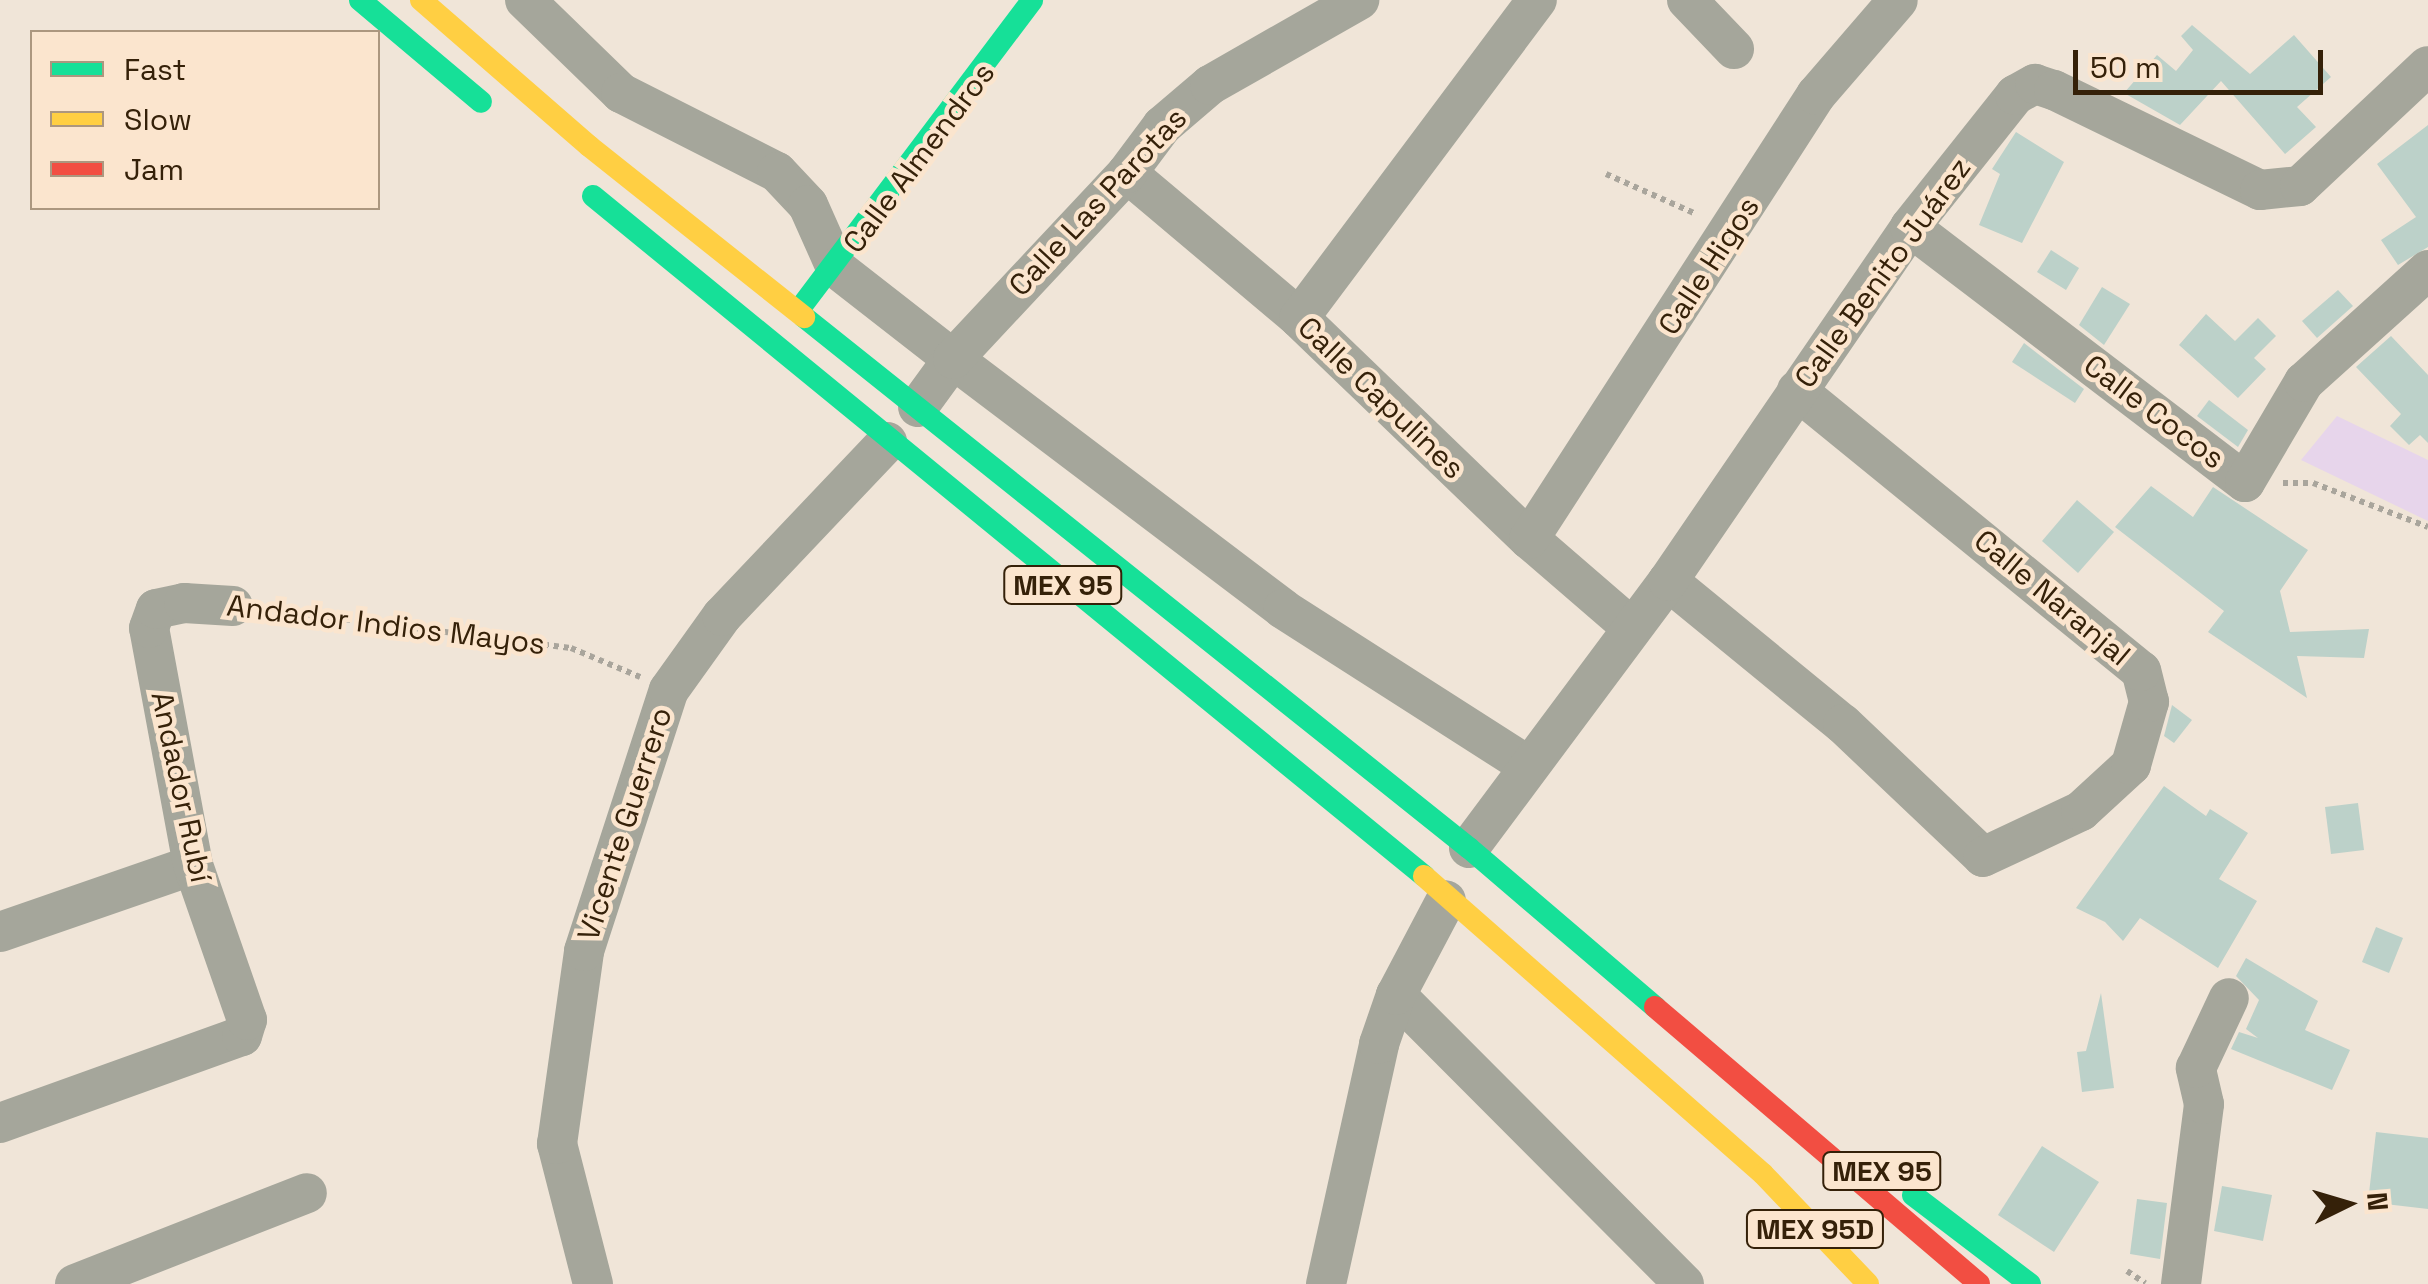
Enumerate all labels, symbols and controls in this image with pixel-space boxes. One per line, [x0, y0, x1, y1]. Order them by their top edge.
legend [30, 30, 380, 210]
scale bar [2078, 30, 2328, 92]
text: 50 m [2090, 48, 2161, 87]
text: Fast [124, 50, 186, 89]
street label: Calle Almendros [836, 56, 1002, 260]
text: Slow [124, 100, 192, 139]
street label: Calle Las Parotas [1002, 100, 1194, 304]
text: Jam [124, 150, 184, 189]
street label: Calle Benito Juárez [1787, 151, 1979, 395]
street label: Calle Higos [1651, 190, 1767, 342]
street label: Calle Capulines [1290, 309, 1472, 487]
street label: Calle Cocos [2077, 347, 2231, 477]
street label: Calle Naranjal [1967, 522, 2137, 674]
road number: MEX 95 [1003, 562, 1123, 608]
street label: Andador Indios Mayos [225, 588, 547, 662]
street label: Andador Rubí [143, 688, 219, 886]
street label: Vicente Guerrero [570, 703, 680, 945]
road number: MEX 95 [1822, 1148, 1942, 1194]
north arrow [2298, 1154, 2398, 1254]
text: N [2359, 1190, 2397, 1212]
road number: MEX 95D [1745, 1206, 1885, 1252]

